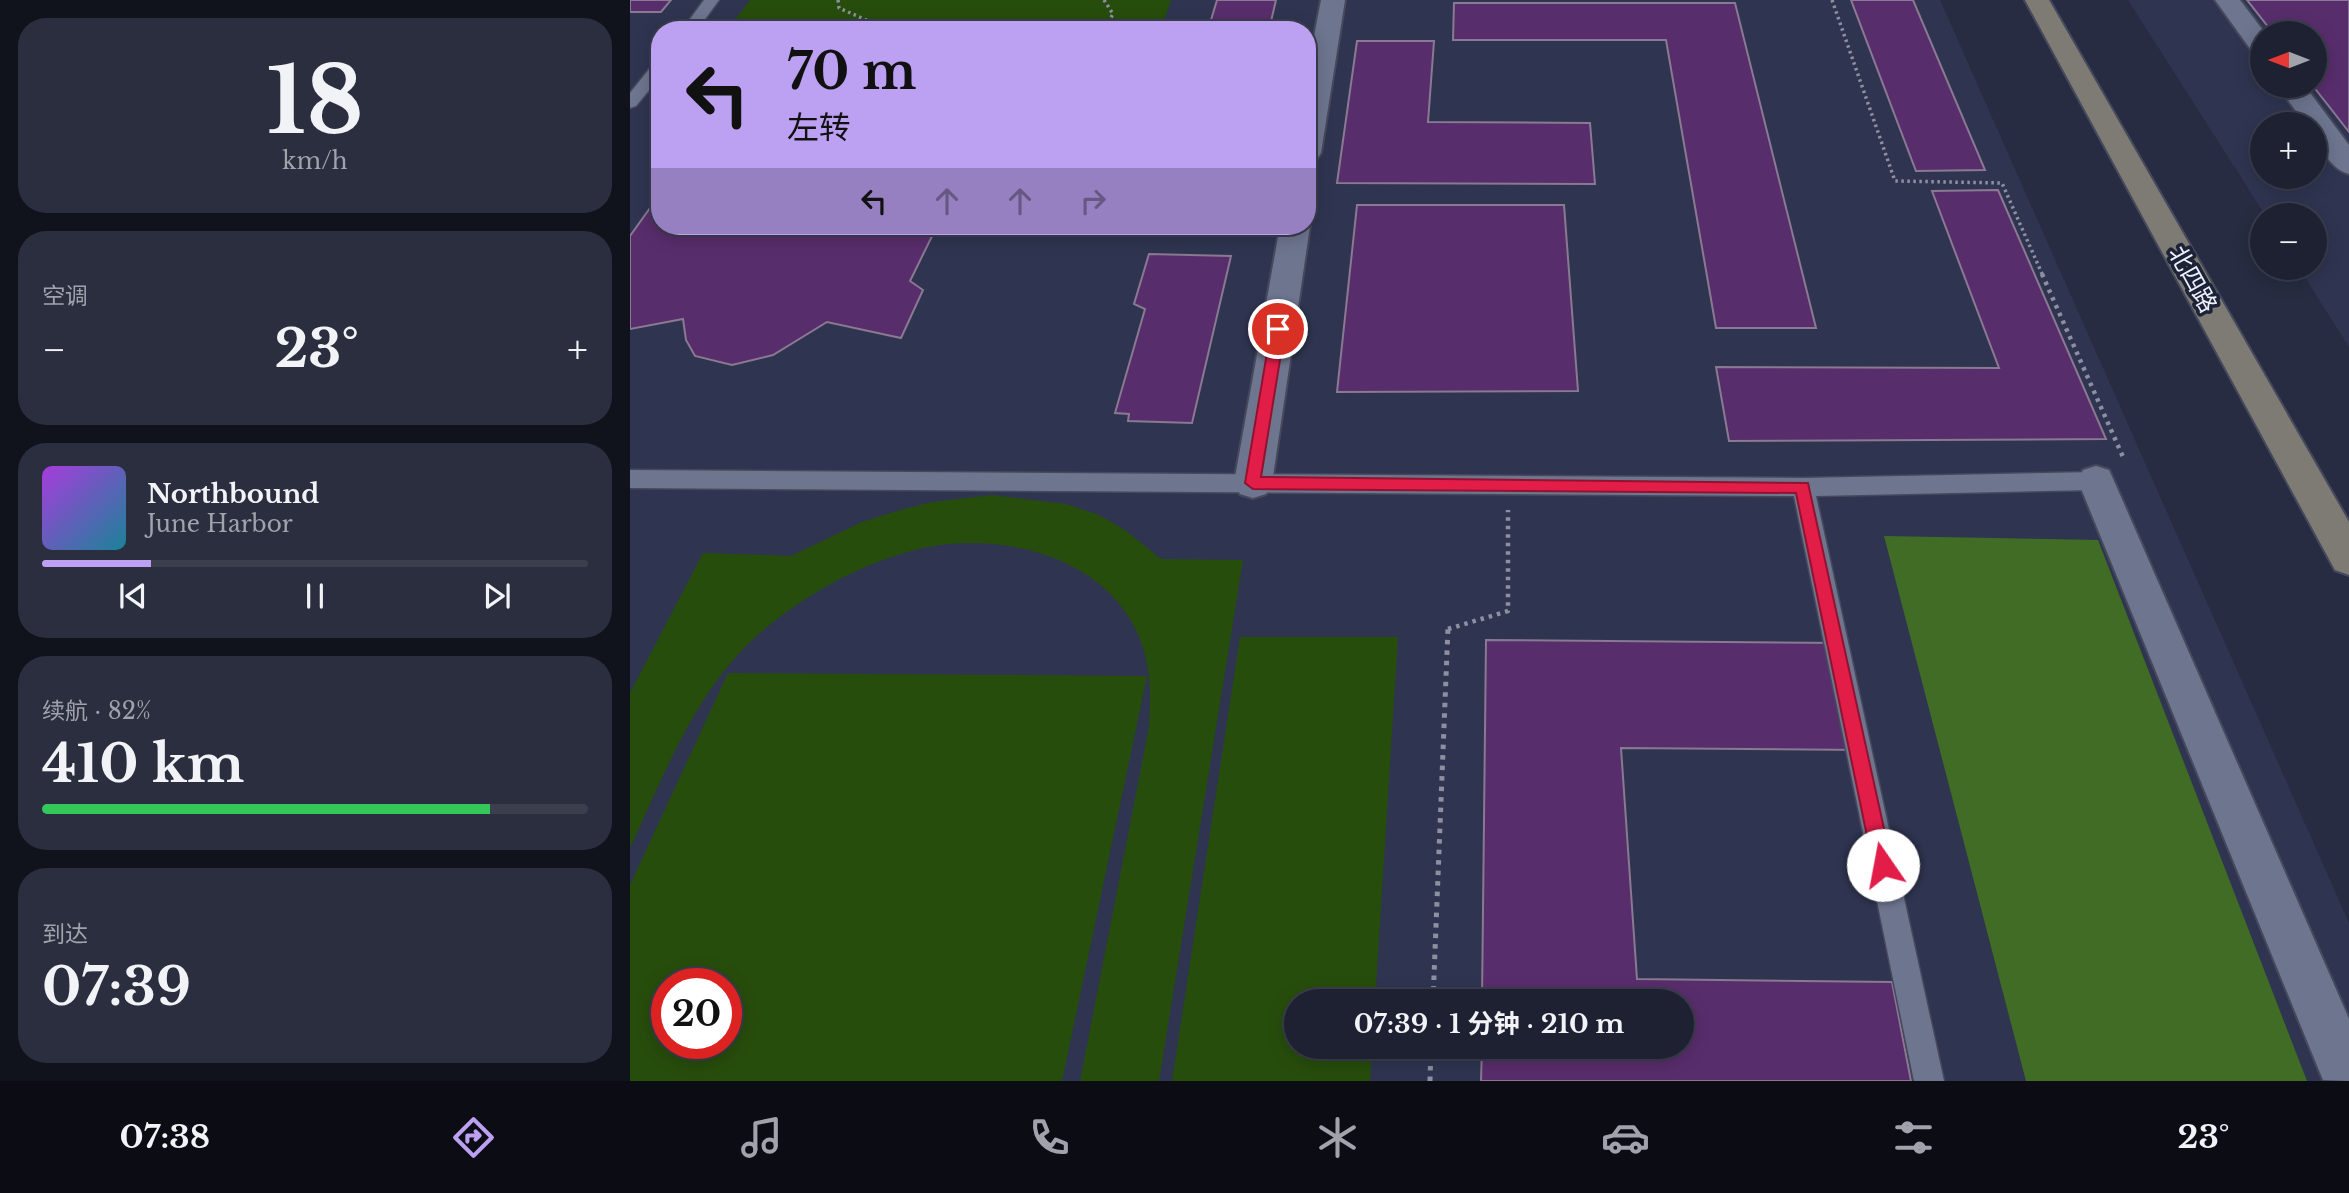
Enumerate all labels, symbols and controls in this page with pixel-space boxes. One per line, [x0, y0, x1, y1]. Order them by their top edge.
north arrow [2250, 21, 2328, 98]
map controls [2250, 21, 2327, 280]
text: 70 m [787, 41, 917, 102]
text: 18 [266, 45, 364, 158]
icon: left [672, 49, 763, 140]
text: 左转 [787, 108, 851, 148]
button: + [2250, 112, 2327, 189]
text: km/h [282, 147, 348, 175]
icon: left [855, 182, 893, 220]
icon: ahead [928, 182, 966, 220]
icon: ahead [1001, 182, 1039, 220]
icon: right [1074, 182, 1112, 220]
button: − [2250, 203, 2327, 280]
street label: 北四路 [2163, 240, 2223, 318]
text: 空调 [42, 282, 88, 310]
pin [1248, 299, 1308, 359]
icon: arrive [1259, 310, 1297, 348]
text: 23° [274, 317, 359, 381]
text: − [42, 326, 66, 373]
text: + [567, 326, 588, 373]
text: Northbound [147, 478, 319, 510]
text: June Harbor [147, 510, 293, 538]
icon: previous [114, 577, 152, 615]
icon: pause [296, 577, 334, 615]
icon: next [478, 577, 516, 615]
text: 续航 · 82% [42, 697, 151, 725]
text: 410 km [42, 732, 244, 796]
position arrow [1846, 828, 1920, 902]
text: 到达 [42, 920, 88, 948]
text: 07:39 [42, 955, 191, 1019]
speed limit sign: 20 [651, 968, 742, 1059]
text: 07:39 · 1 分钟 · 210 m [1354, 1008, 1624, 1040]
icon: directions [449, 1113, 498, 1162]
icon: music [737, 1113, 786, 1162]
icon: phone [1025, 1113, 1074, 1162]
icon: climate [1313, 1113, 1362, 1162]
icon: car [1601, 1113, 1650, 1162]
icon: filters [1889, 1113, 1938, 1162]
text: 07:38 [120, 1117, 210, 1157]
text: 23° [2178, 1117, 2229, 1157]

